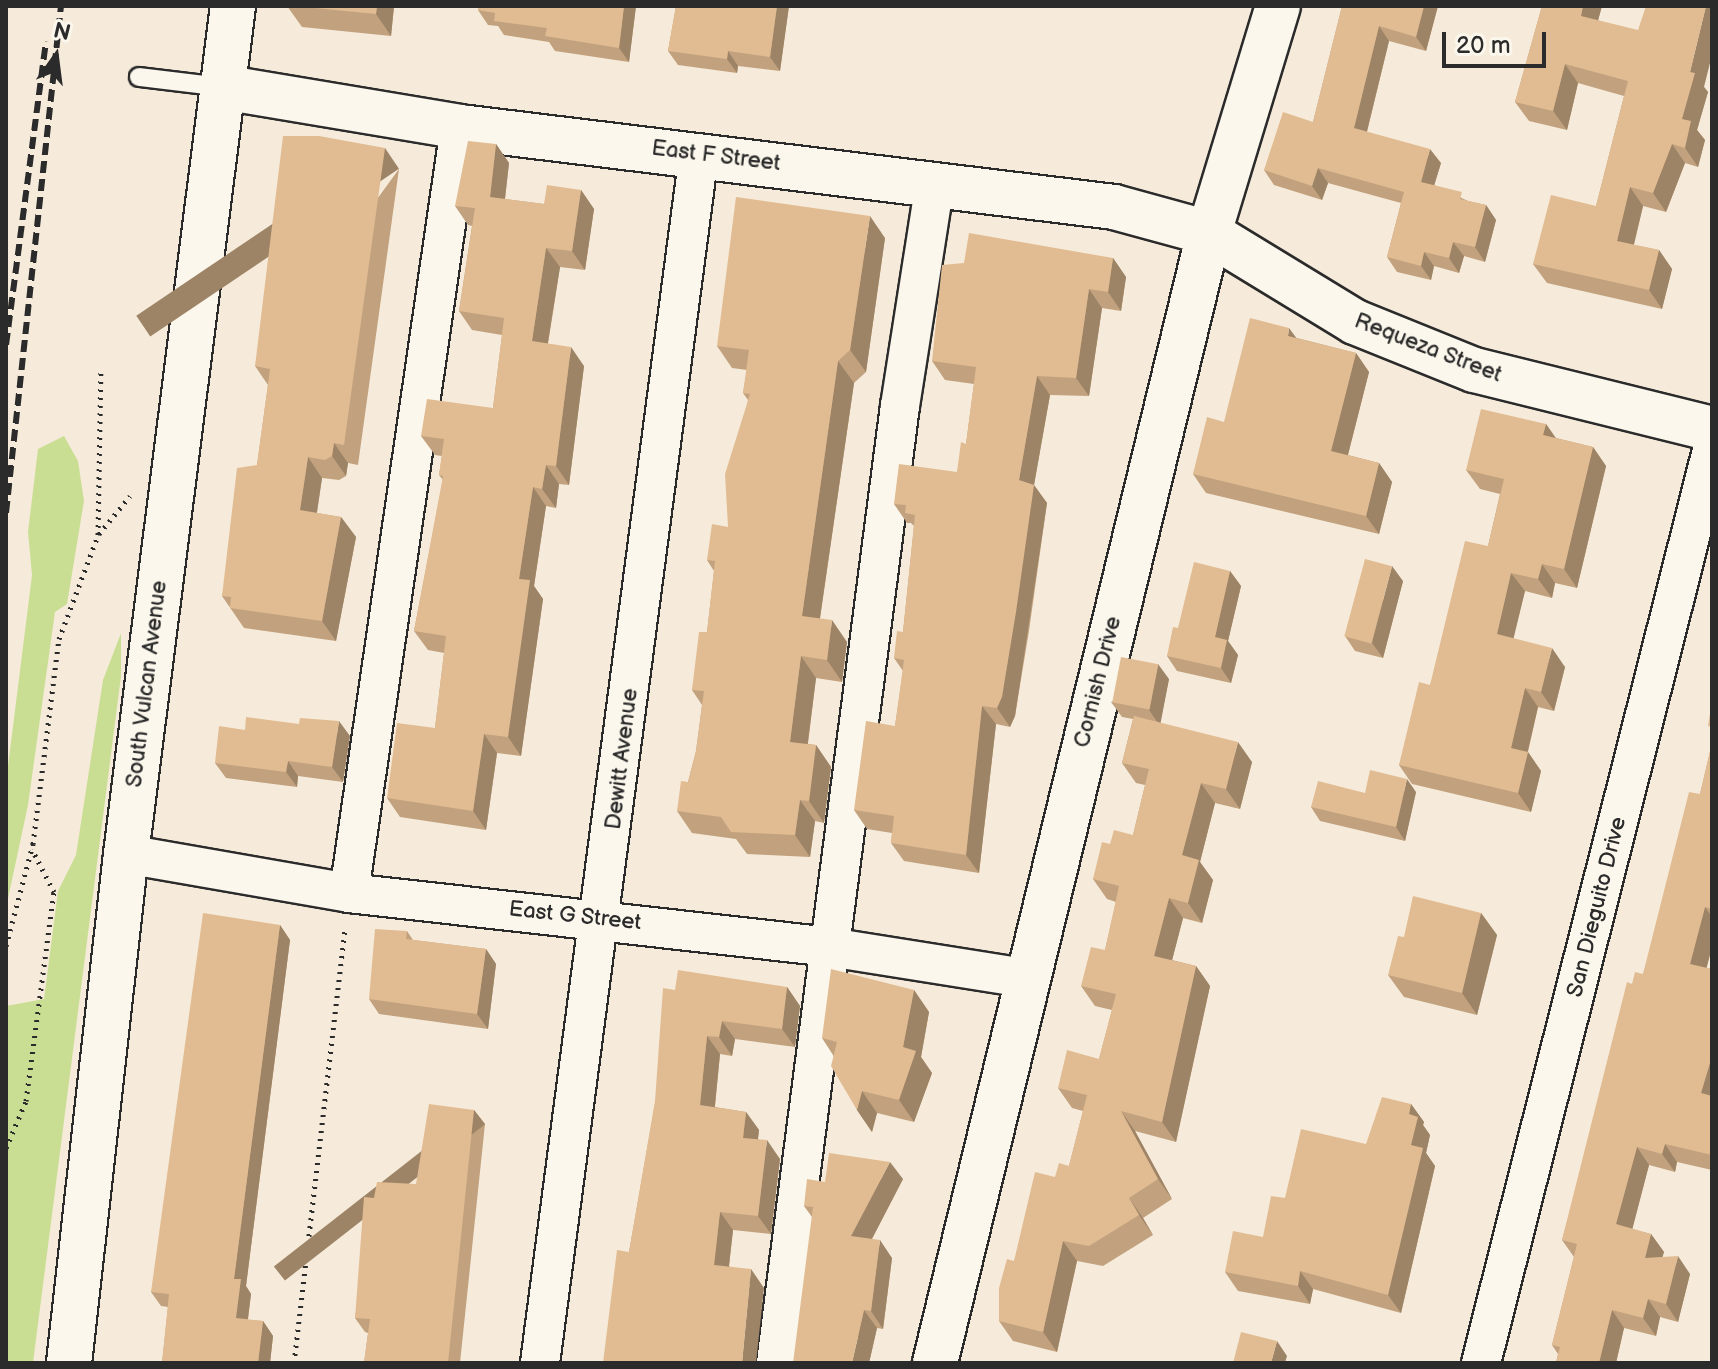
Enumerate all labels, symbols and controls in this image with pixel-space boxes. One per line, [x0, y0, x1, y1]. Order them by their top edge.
north arrow [16, 16, 96, 96]
scale bar [1446, 16, 1550, 66]
text: N [51, 17, 73, 47]
text: 20 m [1456, 31, 1511, 60]
street label: East F Street [650, 135, 782, 177]
street label: Requeza Street [1351, 308, 1505, 388]
street label: South Vulcan Avenue [121, 579, 173, 789]
street label: Cornish Drive [1069, 614, 1127, 750]
street label: Dewitt Avenue [600, 687, 644, 831]
street label: San Dieguito Drive [1562, 814, 1632, 1000]
street label: East G Street [507, 896, 643, 936]

